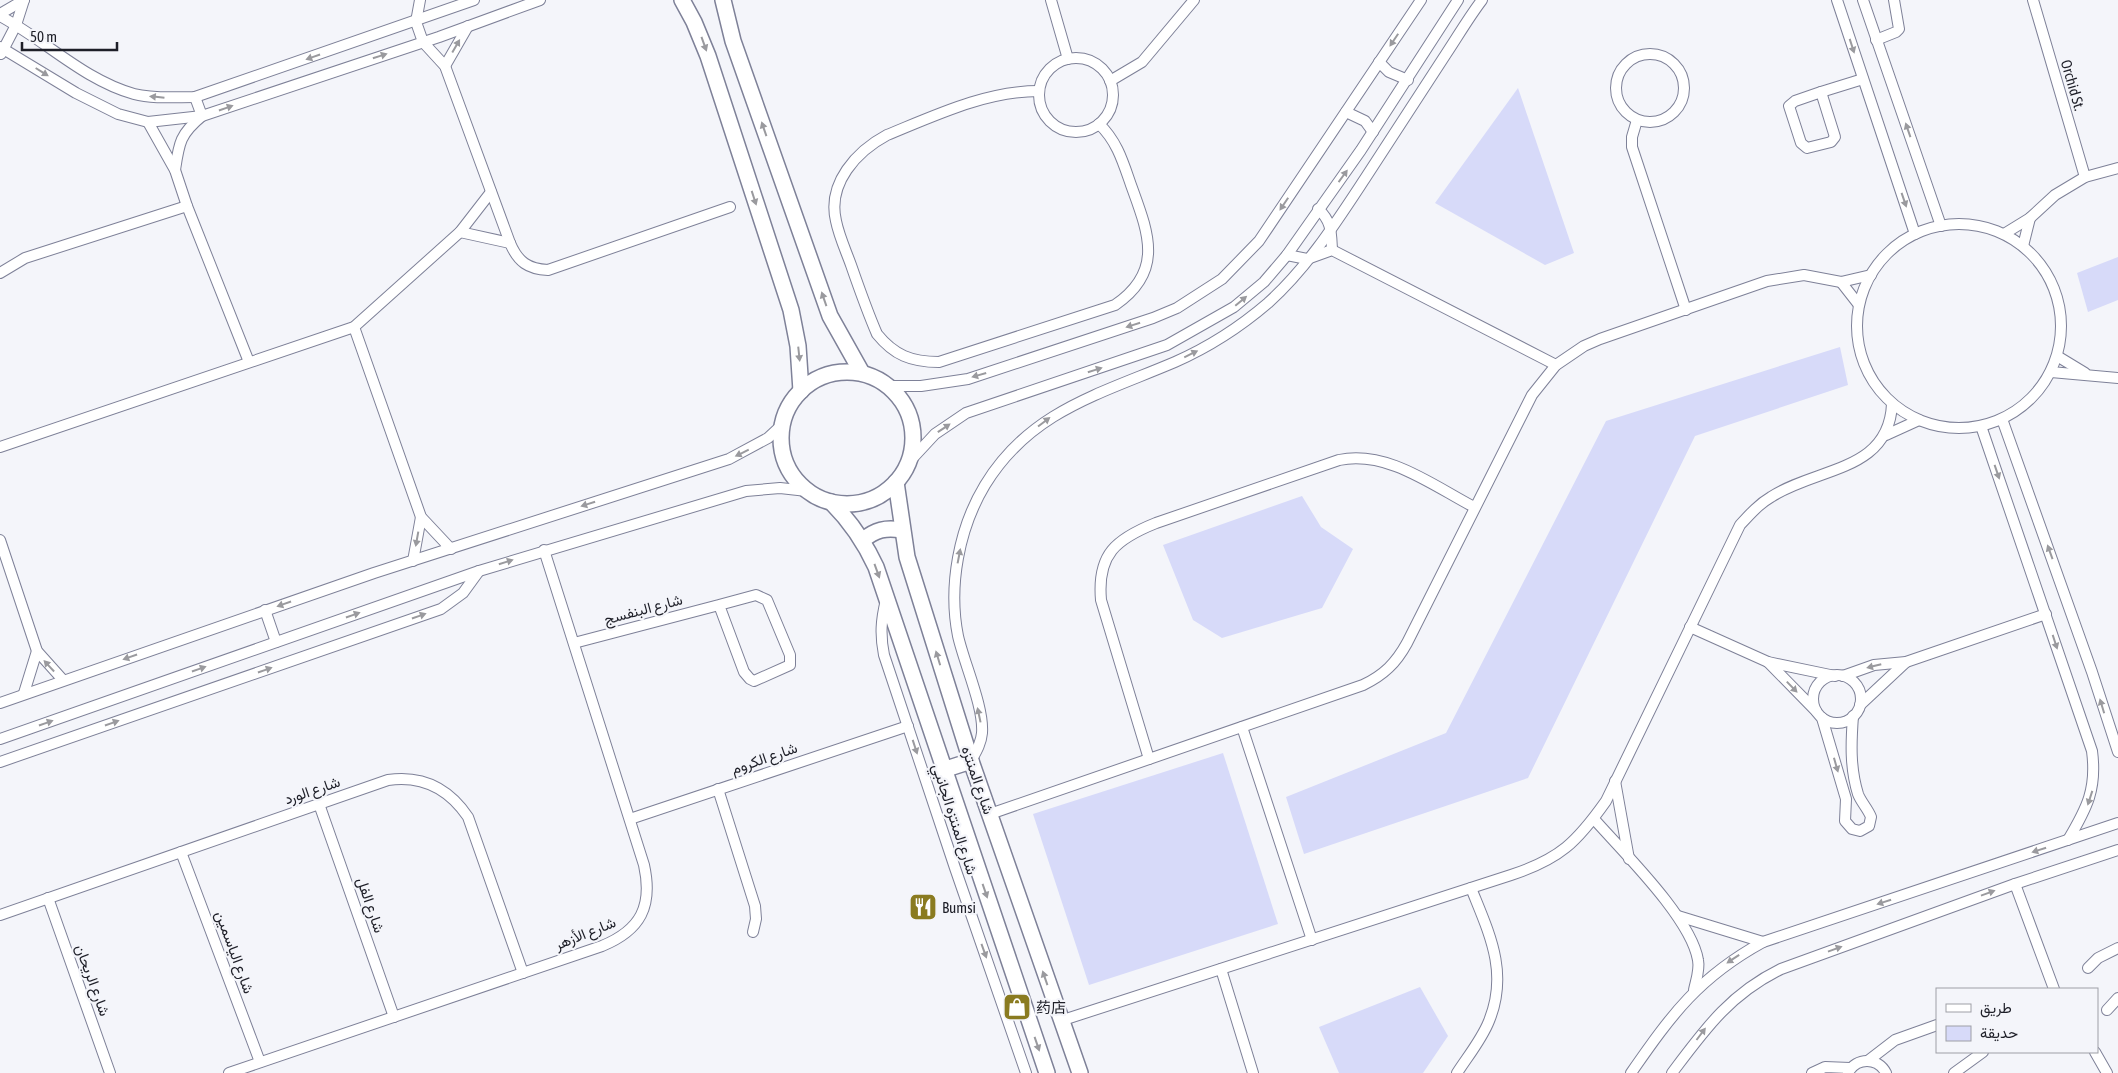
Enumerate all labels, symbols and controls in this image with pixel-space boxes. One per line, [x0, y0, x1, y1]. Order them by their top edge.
scale bar [22, 20, 118, 52]
text: 50 m [30, 28, 57, 45]
one-way arrow [1389, 34, 1399, 47]
one-way arrow [700, 37, 708, 51]
one-way arrow [452, 39, 461, 53]
one-way arrow [1849, 39, 1856, 54]
one-way arrow [372, 51, 387, 59]
one-way arrow [305, 53, 320, 61]
street label: Orchid St. [2058, 58, 2088, 113]
one-way arrow [35, 68, 48, 77]
one-way arrow [149, 93, 165, 101]
one-way arrow [219, 104, 234, 112]
one-way arrow [760, 121, 768, 136]
one-way arrow [1904, 123, 1911, 138]
one-way arrow [1337, 170, 1348, 183]
one-way arrow [751, 191, 759, 206]
one-way arrow [1901, 193, 1908, 208]
one-way arrow [1279, 198, 1289, 211]
one-way arrow [820, 291, 827, 306]
one-way arrow [1234, 296, 1247, 307]
one-way arrow [1126, 321, 1141, 329]
one-way arrow [795, 346, 803, 362]
one-way arrow [1184, 350, 1198, 358]
one-way arrow [1087, 366, 1102, 374]
one-way arrow [971, 372, 986, 380]
one-way arrow [1037, 417, 1051, 427]
one-way arrow [937, 423, 950, 433]
one-way arrow [735, 449, 749, 457]
one-way arrow [1993, 465, 2001, 480]
one-way arrow [580, 500, 595, 508]
one-way arrow [413, 531, 421, 547]
one-way arrow [2046, 545, 2053, 560]
one-way arrow [956, 547, 964, 563]
one-way arrow [499, 558, 514, 566]
one-way arrow [873, 564, 881, 579]
street label: شارع البنفسج [602, 590, 685, 631]
one-way arrow [276, 600, 291, 608]
one-way arrow [345, 611, 360, 618]
one-way arrow [412, 612, 427, 620]
one-way arrow [2052, 635, 2060, 650]
one-way arrow [934, 650, 942, 665]
one-way arrow [123, 654, 138, 661]
one-way arrow [43, 660, 55, 672]
one-way arrow [1866, 662, 1881, 670]
one-way arrow [192, 665, 207, 673]
one-way arrow [258, 666, 273, 673]
one-way arrow [1786, 681, 1798, 693]
one-way arrow [2098, 699, 2106, 714]
one-way arrow [975, 707, 983, 723]
one-way arrow [39, 719, 54, 727]
one-way arrow [105, 719, 120, 727]
street label: شارع الكروم [729, 739, 800, 780]
one-way arrow [911, 740, 919, 755]
street label: شارع المنتزه [956, 744, 998, 817]
one-way arrow [1832, 757, 1840, 772]
street label: شارع المنتزه الجانبي [924, 761, 981, 878]
street label: شارع الورد [282, 772, 343, 810]
one-way arrow [2085, 791, 2093, 806]
one-way arrow [2031, 847, 2046, 854]
street label: شارع الفل [351, 875, 388, 936]
one-way arrow [982, 883, 989, 898]
one-way arrow [1981, 889, 1996, 897]
restaurant icon: Bumsi [908, 892, 938, 922]
one-way arrow [1877, 898, 1892, 906]
place label: Bumsi [942, 899, 976, 916]
street label: شارع الياسمين [209, 908, 258, 997]
street label: شارع الأزهر [551, 913, 619, 956]
street label: شارع الريحان [69, 942, 114, 1019]
one-way arrow [981, 943, 988, 958]
one-way arrow [1828, 945, 1843, 952]
one-way arrow [1726, 954, 1740, 964]
one-way arrow [1041, 970, 1049, 985]
legend [1936, 988, 2098, 1053]
shop icon: 药店 [1002, 992, 1032, 1022]
place label: 药店 [1036, 999, 1066, 1016]
text: طريق [1980, 999, 2012, 1018]
text: حديقة [1980, 1024, 2018, 1042]
one-way arrow [1696, 1027, 1706, 1041]
one-way arrow [1034, 1037, 1042, 1052]

